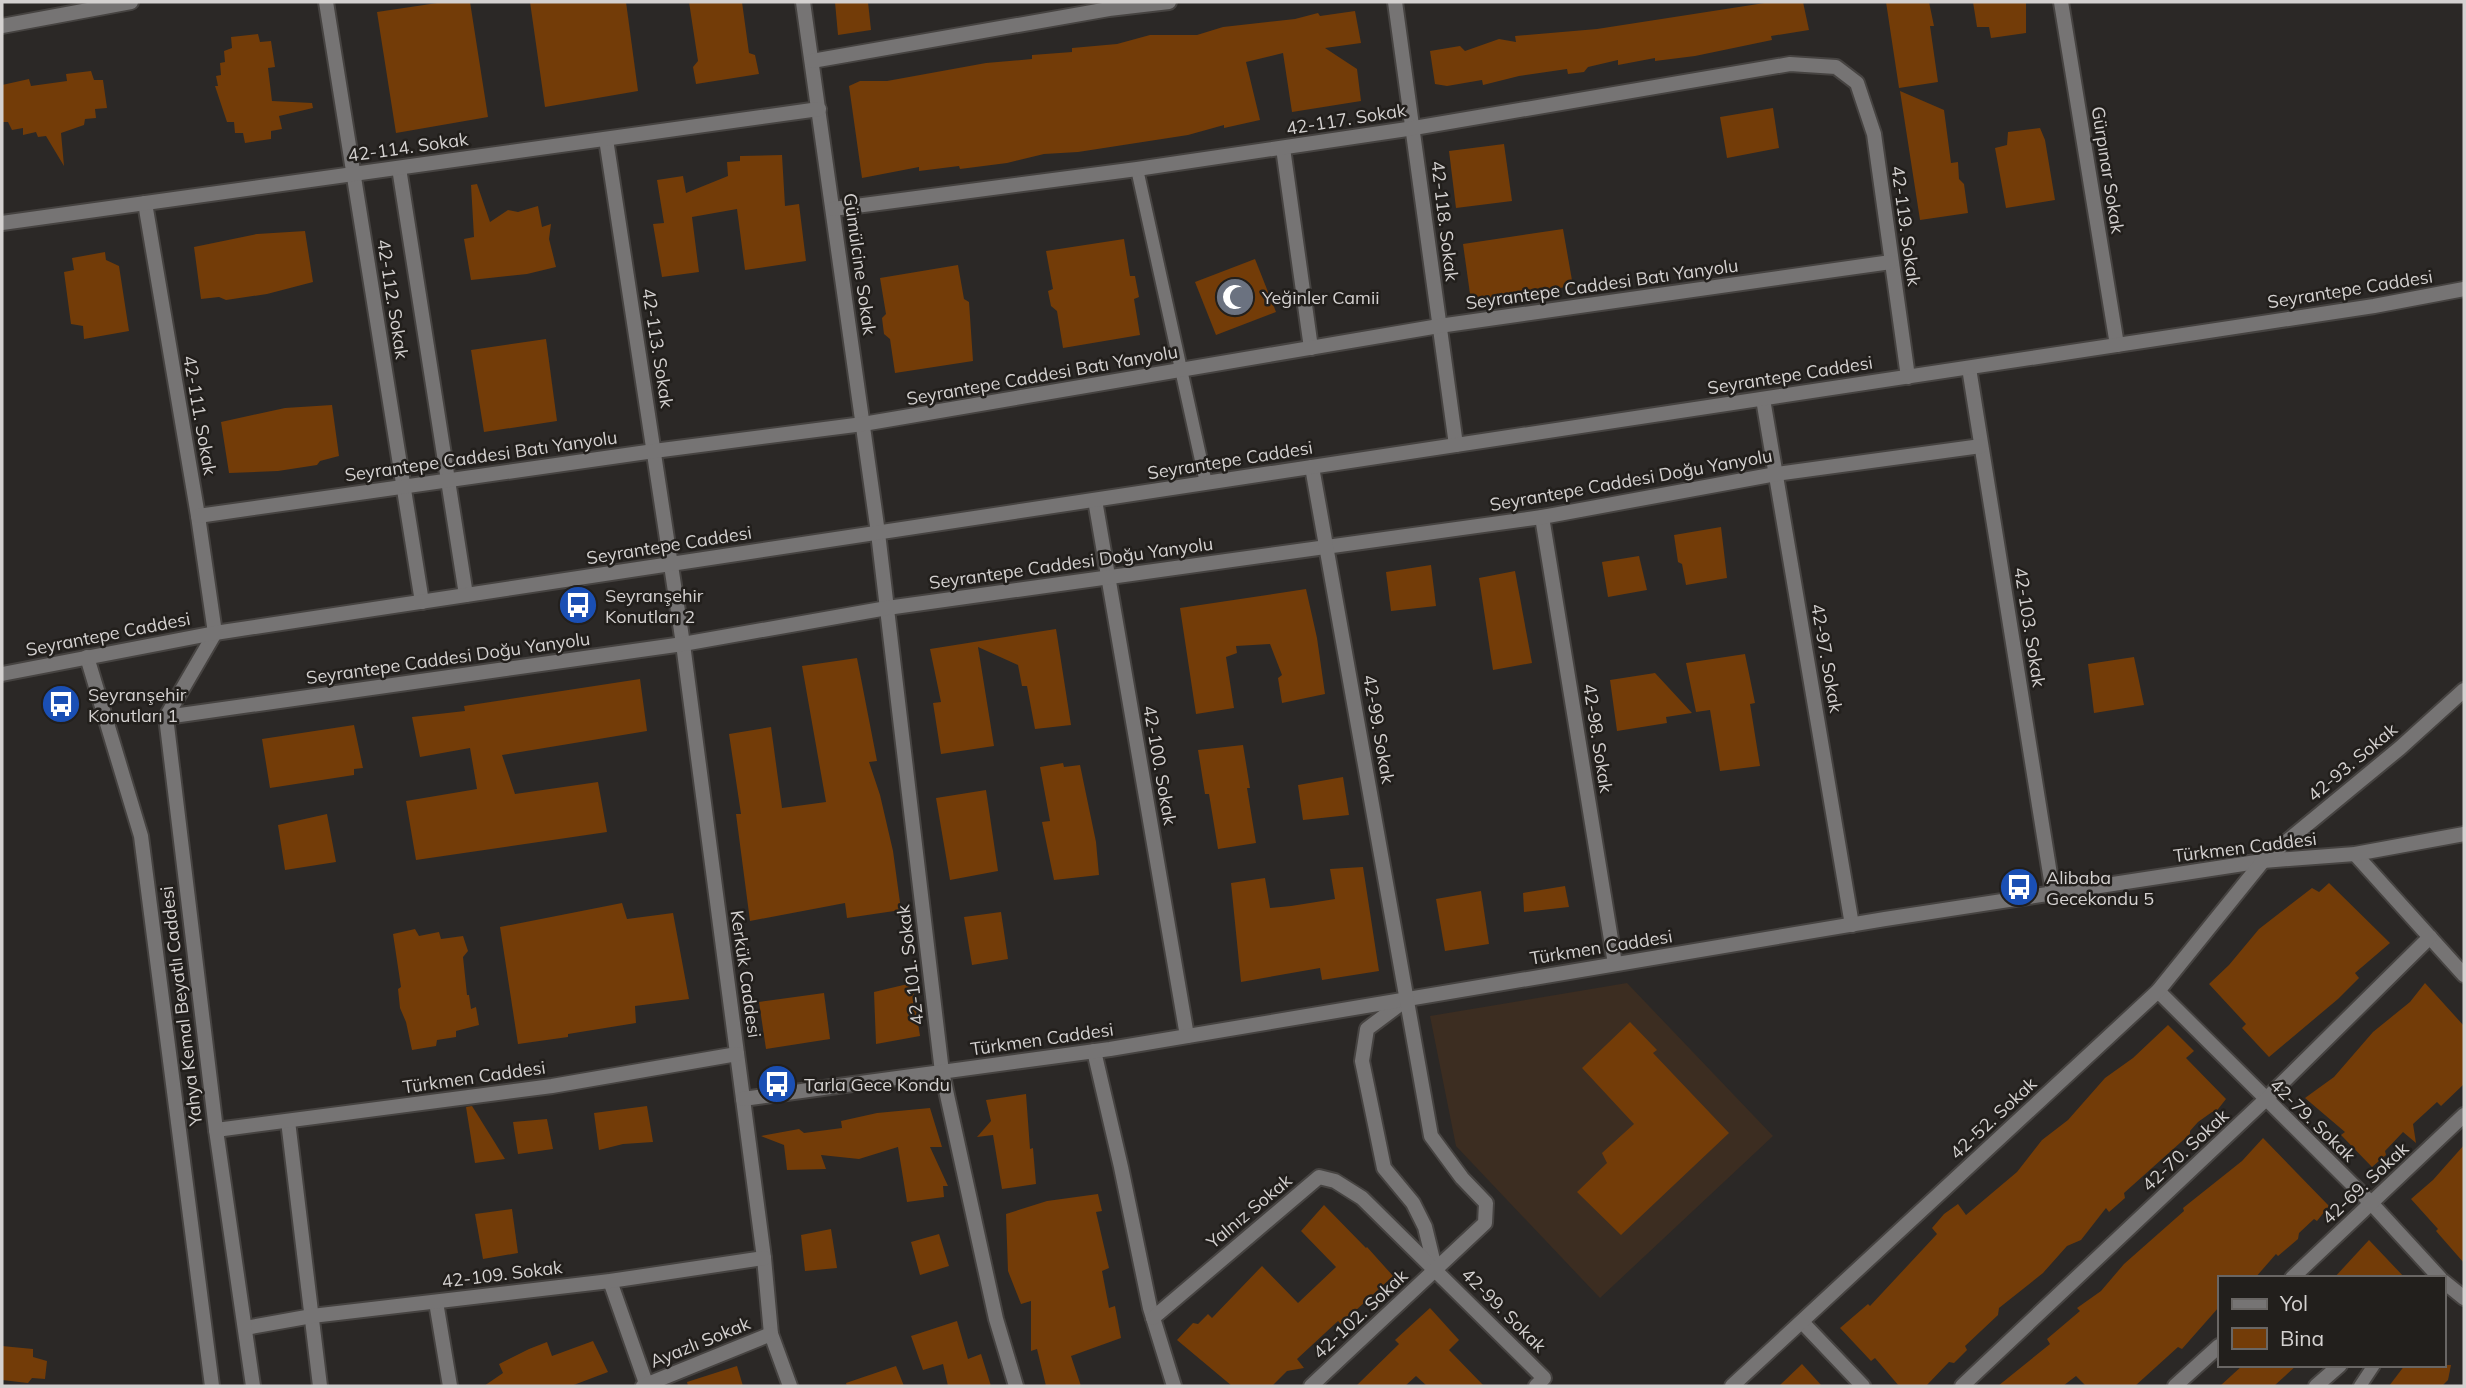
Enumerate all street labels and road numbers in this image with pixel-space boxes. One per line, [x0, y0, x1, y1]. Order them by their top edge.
street label: 42-117. Sokak [1284, 98, 1408, 140]
street label: Gürpınar Sokak [2087, 105, 2130, 236]
street label: 42-114. Sokak [346, 127, 470, 167]
street label: 42-118. Sokak [1426, 159, 1464, 283]
street label: 42-119. Sokak [1886, 164, 1926, 288]
street label: Gümülcine Sokak [839, 192, 881, 337]
street label: 42-112. Sokak [372, 237, 414, 361]
street label: Seyrantepe Caddesi Batı Yanyolu [1464, 253, 1740, 315]
street label: Seyrantepe Caddesi [2266, 265, 2434, 313]
street label: 42-113. Sokak [637, 286, 679, 410]
street label: Seyrantepe Caddesi Batı Yanyolu [905, 340, 1179, 410]
street label: Seyrantepe Caddesi [1706, 351, 1874, 399]
street label: 42-111. Sokak [178, 353, 222, 477]
street label: Seyrantepe Caddesi Batı Yanyolu [343, 425, 619, 487]
street label: Seyrantepe Caddesi [1146, 436, 1314, 484]
street label: Seyrantepe Caddesi Doğu Yanyolu [1488, 444, 1774, 516]
street label: Seyrantepe Caddesi [585, 521, 753, 569]
street label: Seyrantepe Caddesi Doğu Yanyolu [928, 532, 1214, 594]
street label: 42-103. Sokak [2009, 565, 2051, 689]
street label: 42-97. Sokak [1806, 602, 1848, 715]
street label: Seyrantepe Caddesi [24, 607, 192, 661]
street label: Seyrantepe Caddesi Doğu Yanyolu [305, 627, 591, 689]
street label: 42-99. Sokak [1358, 673, 1400, 786]
street label: 42-98. Sokak [1578, 682, 1618, 795]
street label: 42-100. Sokak [1138, 703, 1182, 827]
street label: 42-93. Sokak [2302, 717, 2402, 806]
street label: Türkmen Caddesi [2172, 827, 2318, 867]
street label: Yahya Kemal Beyatlı Caddesi [155, 885, 207, 1128]
street label: 42-101. Sokak [891, 903, 929, 1027]
street label: Kerkük Caddesi [726, 909, 766, 1039]
street label: Türkmen Caddesi [1528, 924, 1674, 970]
street label: Türkmen Caddesi [969, 1018, 1115, 1060]
street label: Türkmen Caddesi [401, 1056, 547, 1098]
street label: 42-52. Sokak [1945, 1071, 2042, 1164]
street label: 42-79. Sokak [2265, 1073, 2361, 1167]
street label: 42-70. Sokak [2137, 1103, 2234, 1196]
street label: 42-69. Sokak [2317, 1136, 2414, 1229]
street label: Yalnız Sokak [1201, 1168, 1297, 1254]
street label: 42-109. Sokak [440, 1255, 564, 1293]
street label: 42-99. Sokak [1457, 1263, 1552, 1358]
street label: 42-102. Sokak [1308, 1264, 1413, 1364]
street label: Ayazlı Sokak [646, 1311, 754, 1373]

